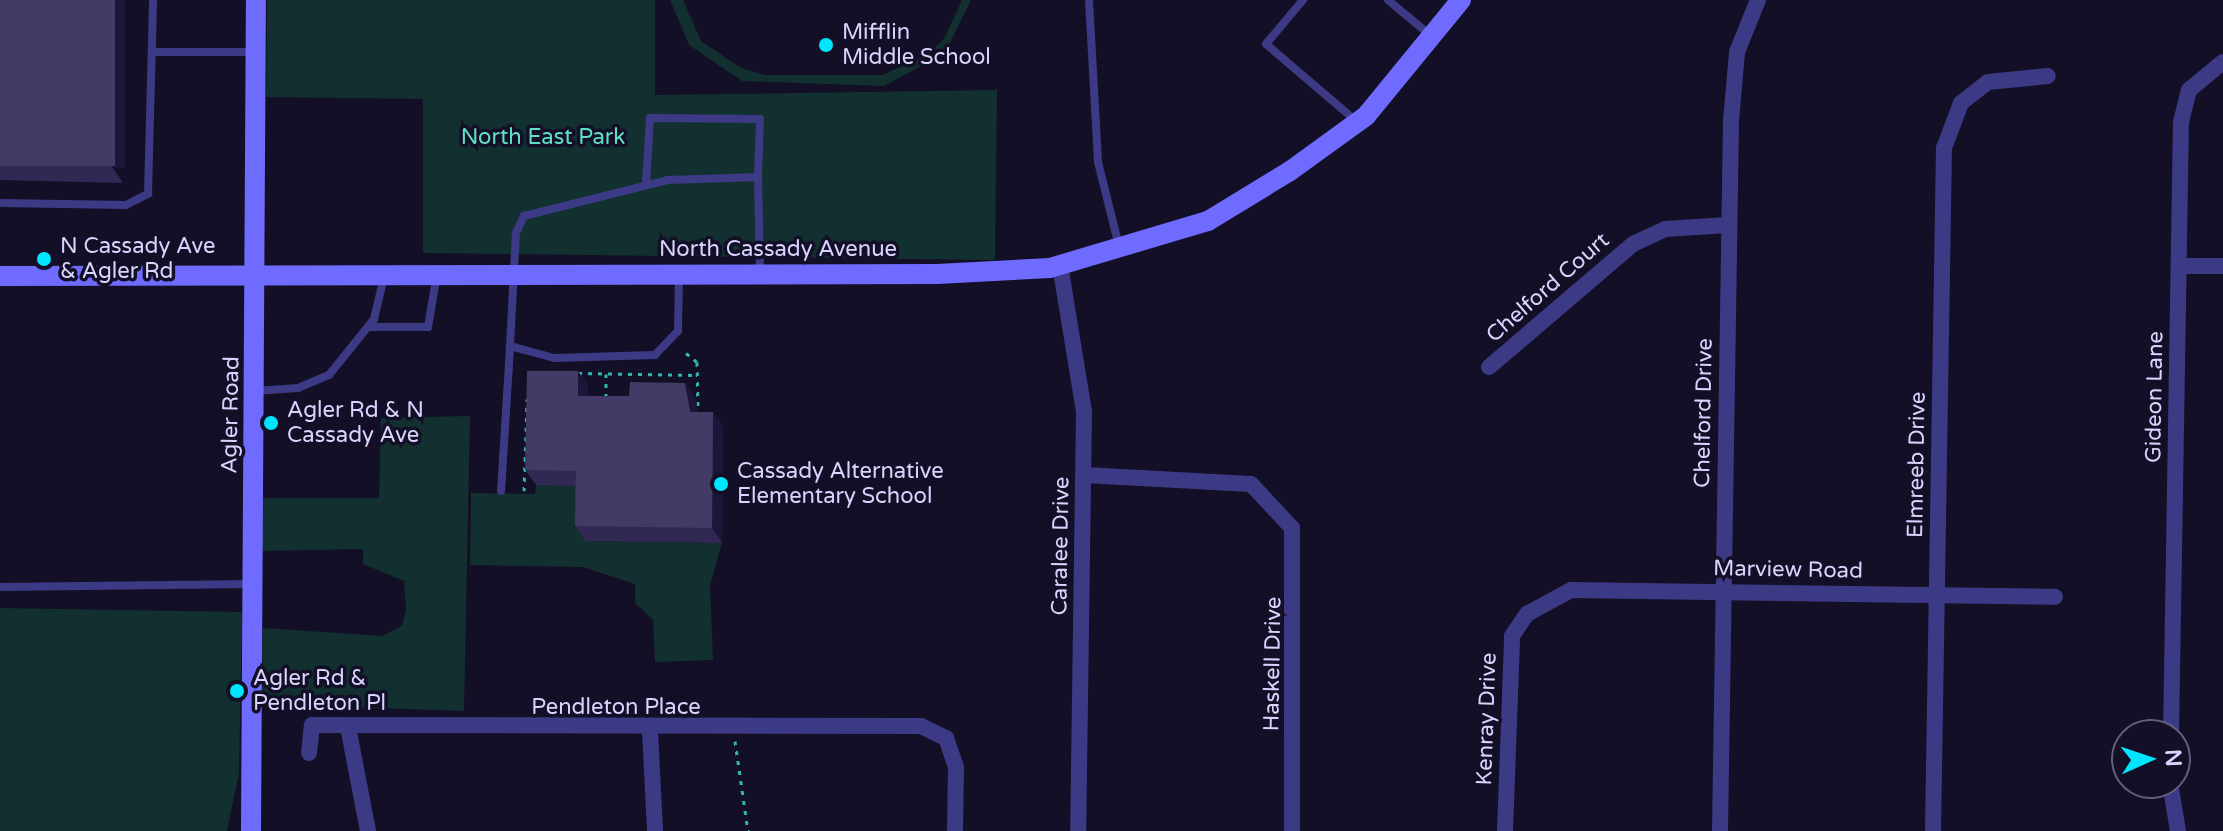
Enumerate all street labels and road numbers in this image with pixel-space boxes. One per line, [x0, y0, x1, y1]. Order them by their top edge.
street label: Chelford Court [1481, 228, 1615, 348]
street label: North Cassady Avenue [659, 237, 897, 263]
street label: Gideon Lane [2141, 331, 2169, 463]
street label: Chelford Drive [1689, 338, 1719, 488]
street label: Agler Road [217, 356, 245, 474]
street label: Elmreeb Drive [1903, 392, 1931, 538]
street label: Caralee Drive [1047, 476, 1075, 616]
street label: Marview Road [1713, 555, 1863, 585]
street label: Haskell Drive [1259, 596, 1287, 732]
street label: Kenray Drive [1471, 652, 1503, 786]
street label: Pendleton Place [531, 695, 701, 721]

